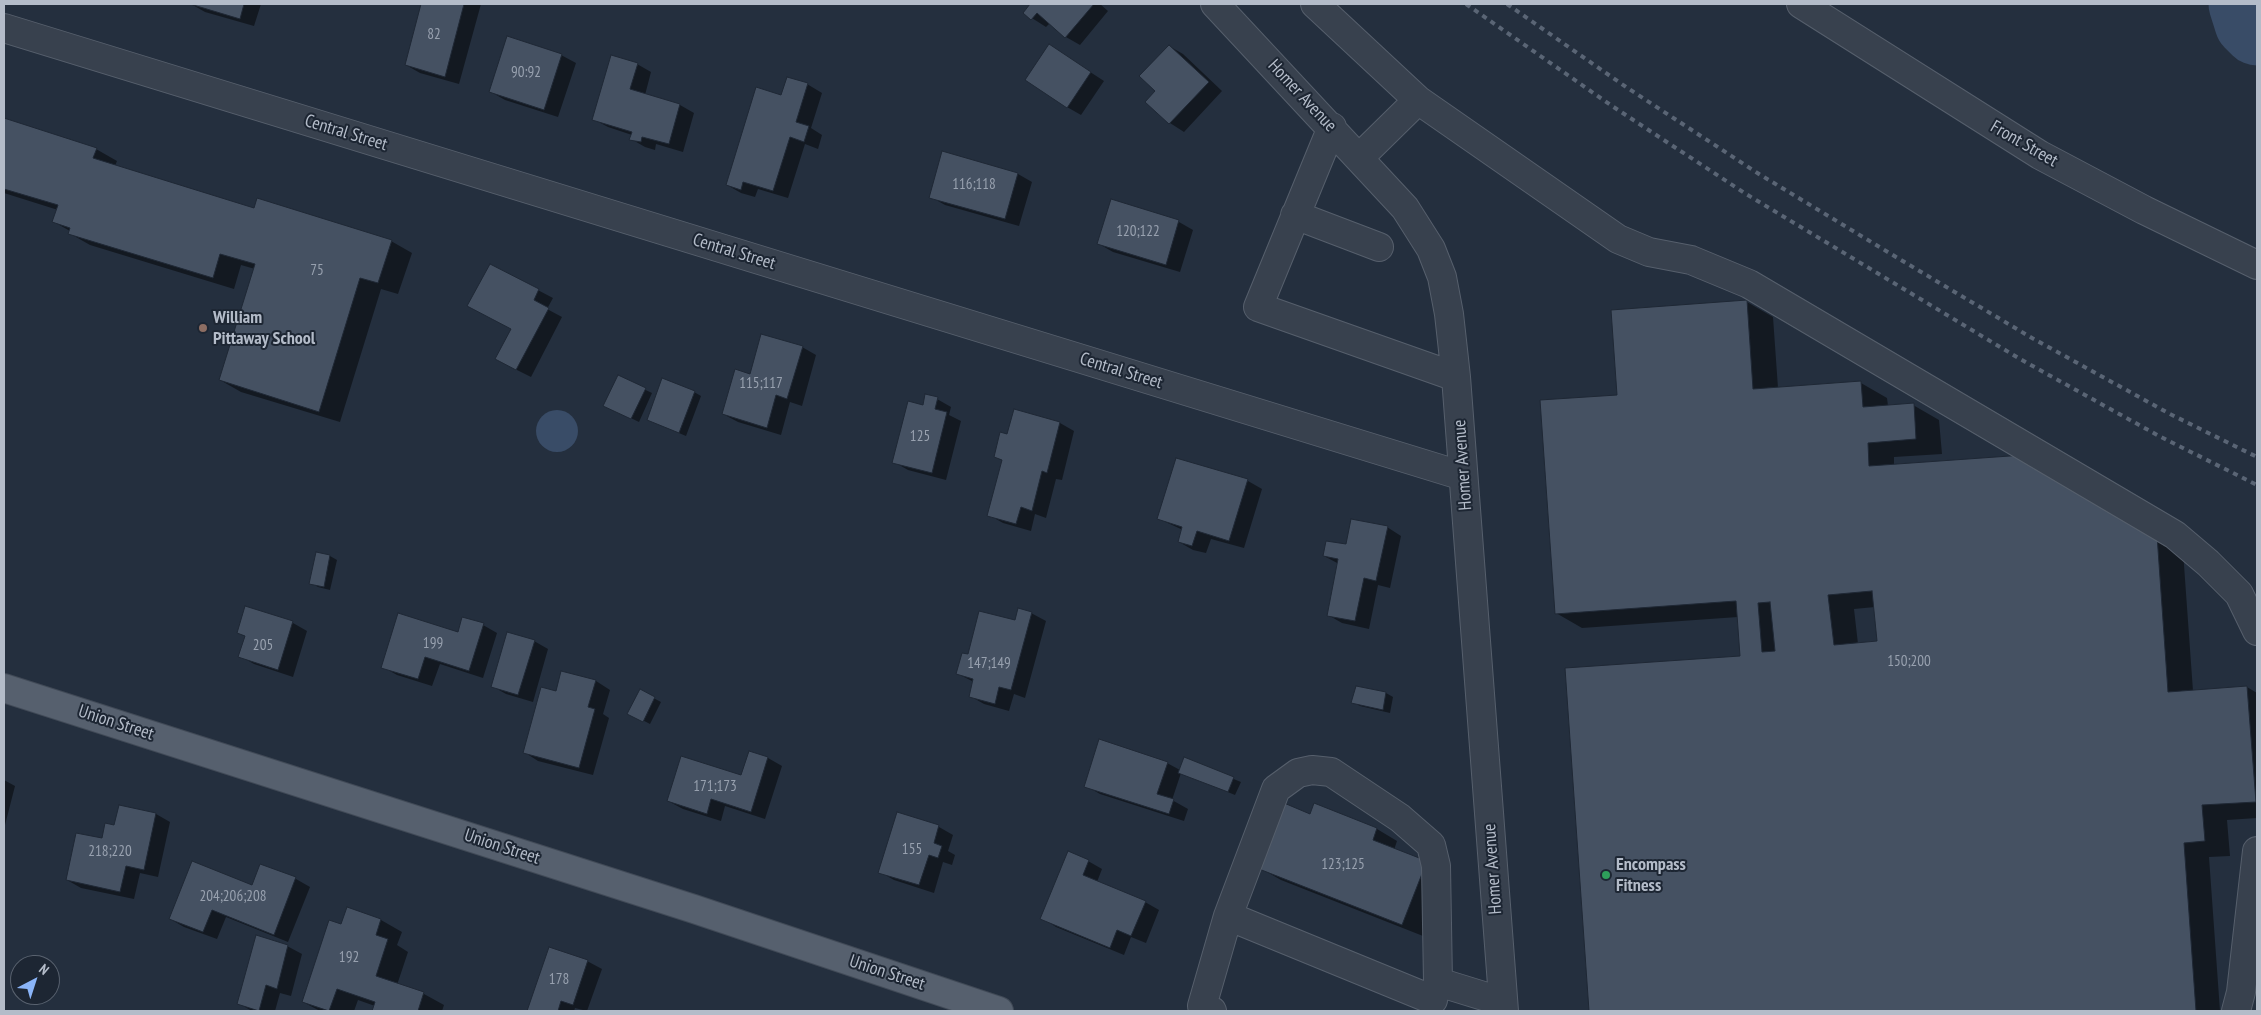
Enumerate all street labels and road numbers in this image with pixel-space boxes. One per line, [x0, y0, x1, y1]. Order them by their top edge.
street label: Homer Avenue [1263, 55, 1341, 137]
street label: Central Street [302, 110, 390, 156]
street label: Front Street [1987, 116, 2061, 172]
street label: Central Street [690, 229, 778, 275]
street label: Central Street [1077, 348, 1165, 394]
street label: Homer Avenue [1449, 419, 1477, 511]
street label: Union Street [76, 701, 156, 745]
street label: Homer Avenue [1479, 823, 1507, 915]
street label: Union Street [462, 825, 542, 869]
street label: Union Street [847, 951, 927, 995]

